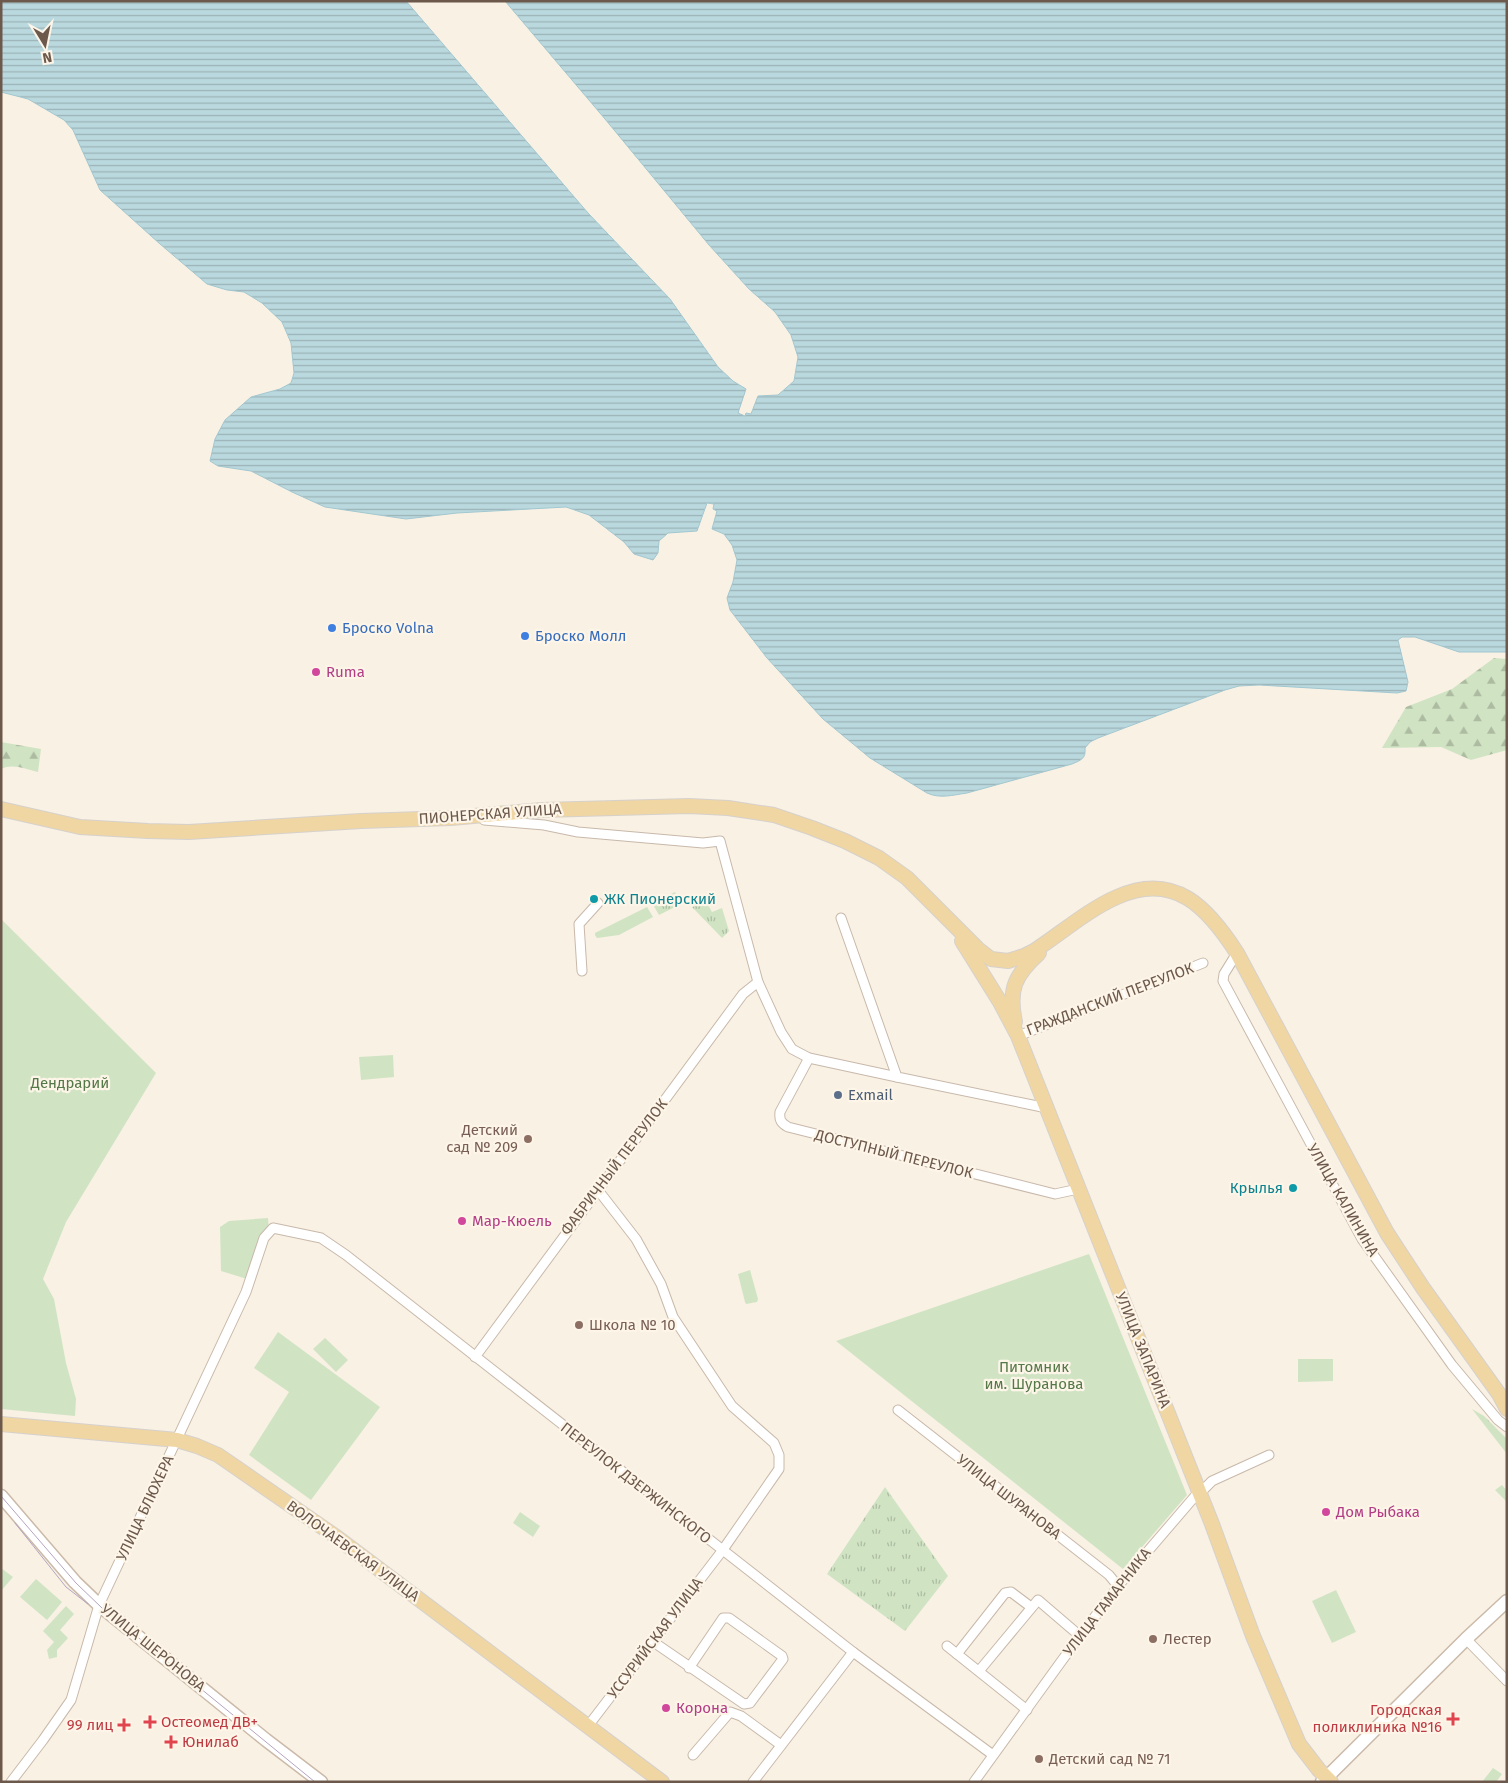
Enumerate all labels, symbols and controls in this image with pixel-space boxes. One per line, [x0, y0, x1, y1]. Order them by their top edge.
north arrow [20, 20, 70, 70]
text: N [41, 48, 53, 66]
place label: Броско Volna [342, 619, 434, 637]
marker: Броско Volna [326, 622, 338, 634]
place label: Броско Молл [535, 627, 626, 645]
marker: Броско Молл [519, 630, 531, 642]
place label: Ruma [326, 663, 365, 681]
marker: Ruma [310, 666, 322, 678]
street label: ПИОНЕРСКАЯ УЛИЦА [418, 800, 562, 828]
place label: ЖК Пионерский [604, 890, 716, 908]
marker: ЖК Пионерский [588, 893, 600, 905]
street label: ГРАЖДАНСКИЙ ПЕРЕУЛОК [1024, 959, 1196, 1039]
park label: Дендрарий [30, 1074, 109, 1092]
place label: Exmail [848, 1086, 894, 1104]
marker: Exmail [832, 1089, 844, 1101]
street label: ФАБРИЧНЫЙ ПЕРЕУЛОК [557, 1095, 671, 1239]
place label: Детский сад № 209 [446, 1121, 518, 1156]
street label: ДОСТУПНЫЙ ПЕРЕУЛОК [812, 1125, 975, 1182]
marker: Детский сад № 209 [522, 1133, 534, 1145]
street label: УЛИЦА КАЛИНИНА [1303, 1140, 1383, 1260]
place label: Крылья [1230, 1179, 1283, 1197]
marker: Крылья [1287, 1182, 1299, 1194]
place label: Мар-Кюель [472, 1212, 552, 1230]
marker: Мар-Кюель [456, 1215, 468, 1227]
street label: УЛИЦА ЗАПАРИНА [1112, 1289, 1175, 1411]
place label: Школа № 10 [589, 1316, 676, 1334]
marker: Школа № 10 [573, 1319, 585, 1331]
park label: Питомник им. Шуранова [985, 1358, 1083, 1393]
street label: ПЕРЕУЛОК ДЗЕРЖИНСКОГО [557, 1419, 715, 1547]
street label: УЛИЦА ШУРАНОВА [953, 1451, 1065, 1543]
street label: УЛИЦА БЛЮХЕРА [113, 1452, 178, 1564]
street label: ВОЛОЧАЕВСКАЯ УЛИЦА [283, 1497, 423, 1605]
place label: Дом Рыбака [1335, 1503, 1420, 1521]
marker: Дом Рыбака [1320, 1506, 1332, 1518]
street label: УЛИЦА ГАМАРНИКА [1059, 1544, 1155, 1660]
street label: УССУРИЙСКАЯ УЛИЦА [604, 1574, 707, 1702]
street label: УЛИЦА ШЕРОНОВА [97, 1600, 209, 1696]
place label: Лестер [1163, 1630, 1212, 1648]
marker: Лестер [1147, 1633, 1159, 1645]
place label: Корона [676, 1699, 728, 1717]
place label: Городская поликлиника №16 [1313, 1701, 1442, 1736]
marker: Корона [660, 1702, 672, 1714]
marker: Городская поликлиника №16 [1446, 1712, 1460, 1726]
place label: Остеомед ДВ+ [161, 1713, 258, 1731]
marker: Остеомед ДВ+ [143, 1715, 157, 1729]
place label: 99 лиц [67, 1716, 113, 1734]
marker: 99 лиц [117, 1718, 131, 1732]
place label: Юнилаб [182, 1733, 239, 1751]
marker: Юнилаб [164, 1735, 178, 1749]
place label: Детский сад № 71 [1048, 1750, 1171, 1768]
marker: Детский сад № 71 [1033, 1753, 1045, 1765]

